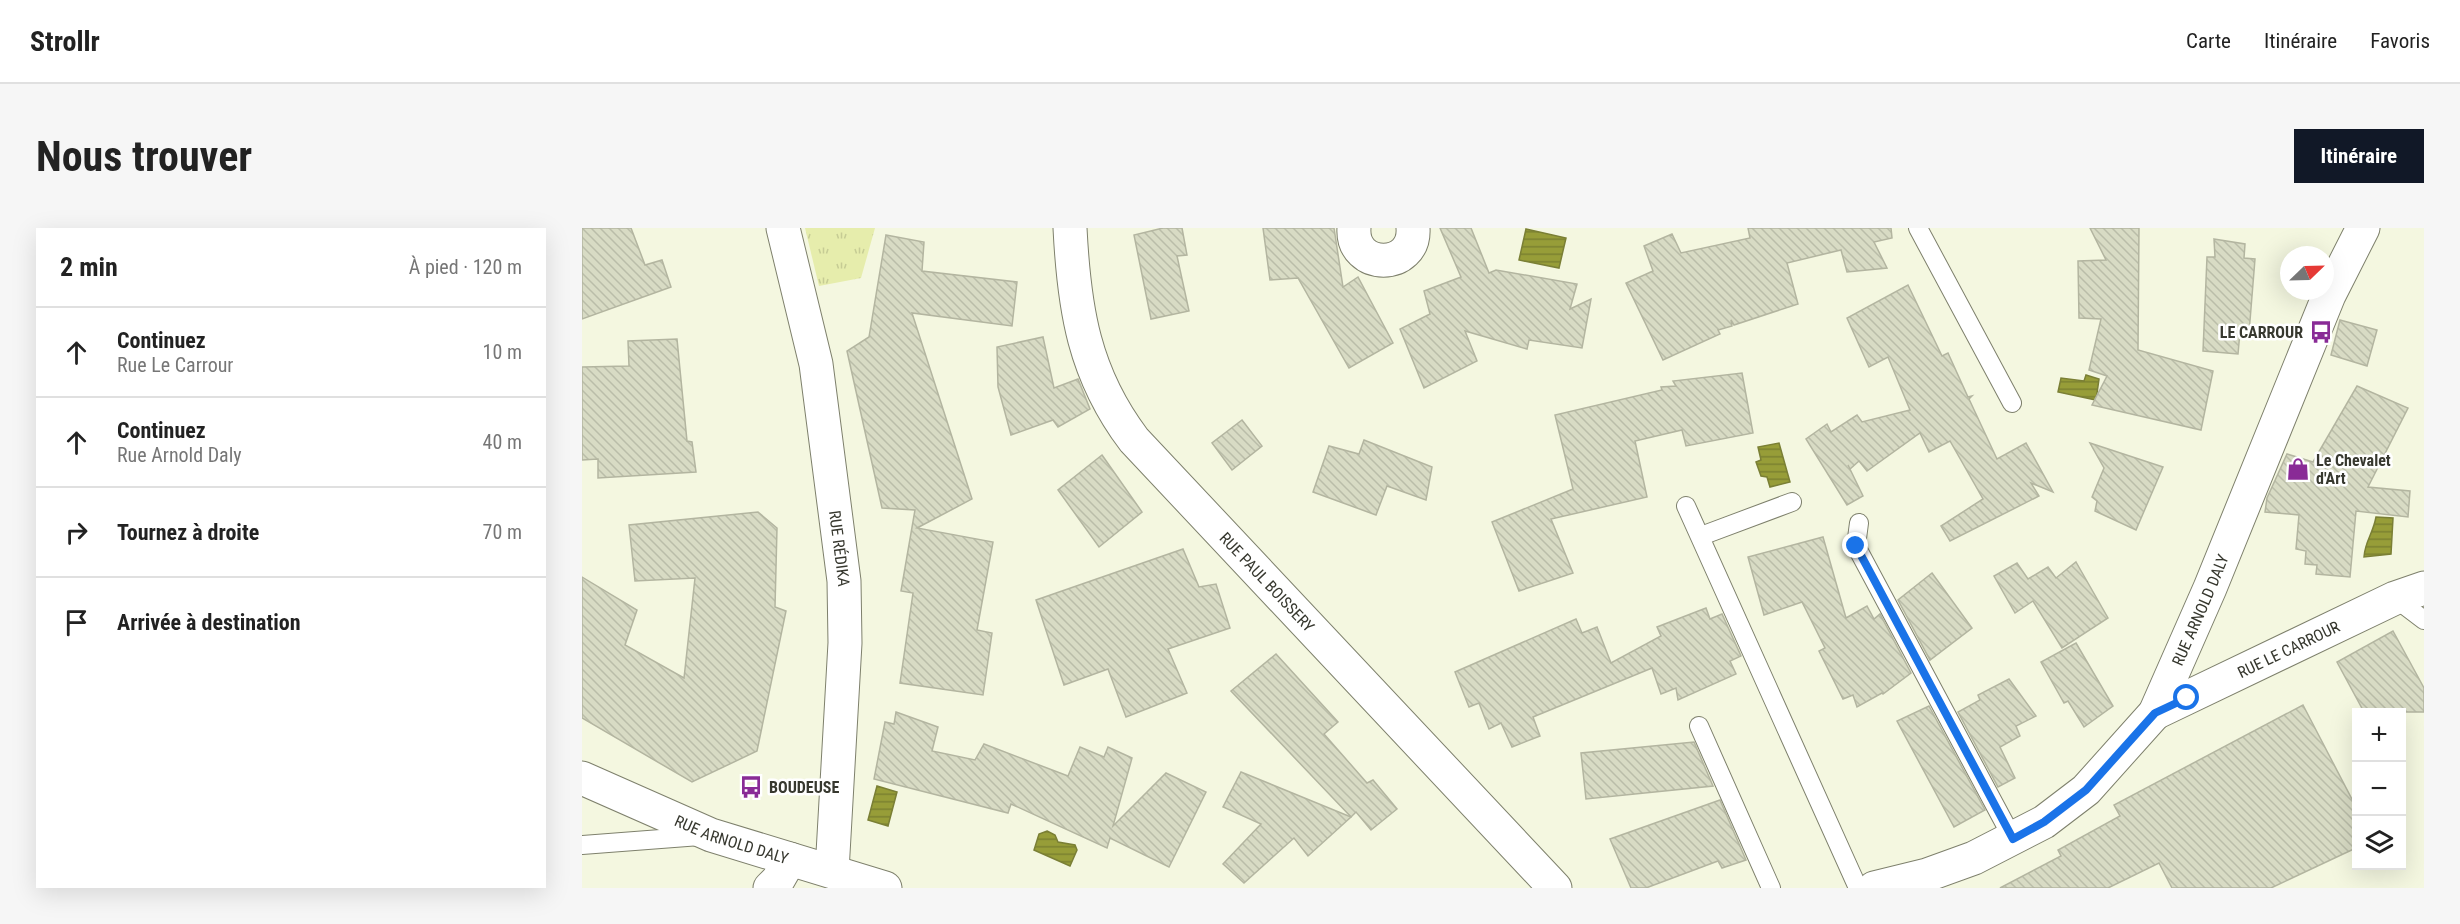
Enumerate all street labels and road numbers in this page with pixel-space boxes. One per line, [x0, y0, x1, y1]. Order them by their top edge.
street label: RUE RÉDIKA [825, 509, 854, 587]
street label: RUE PAUL BOISSERY [1216, 528, 1319, 636]
street label: RUE ARNOLD DALY [2168, 551, 2232, 668]
street label: RUE LE CARROUR [2234, 616, 2343, 682]
street label: RUE ARNOLD DALY [672, 811, 791, 868]

